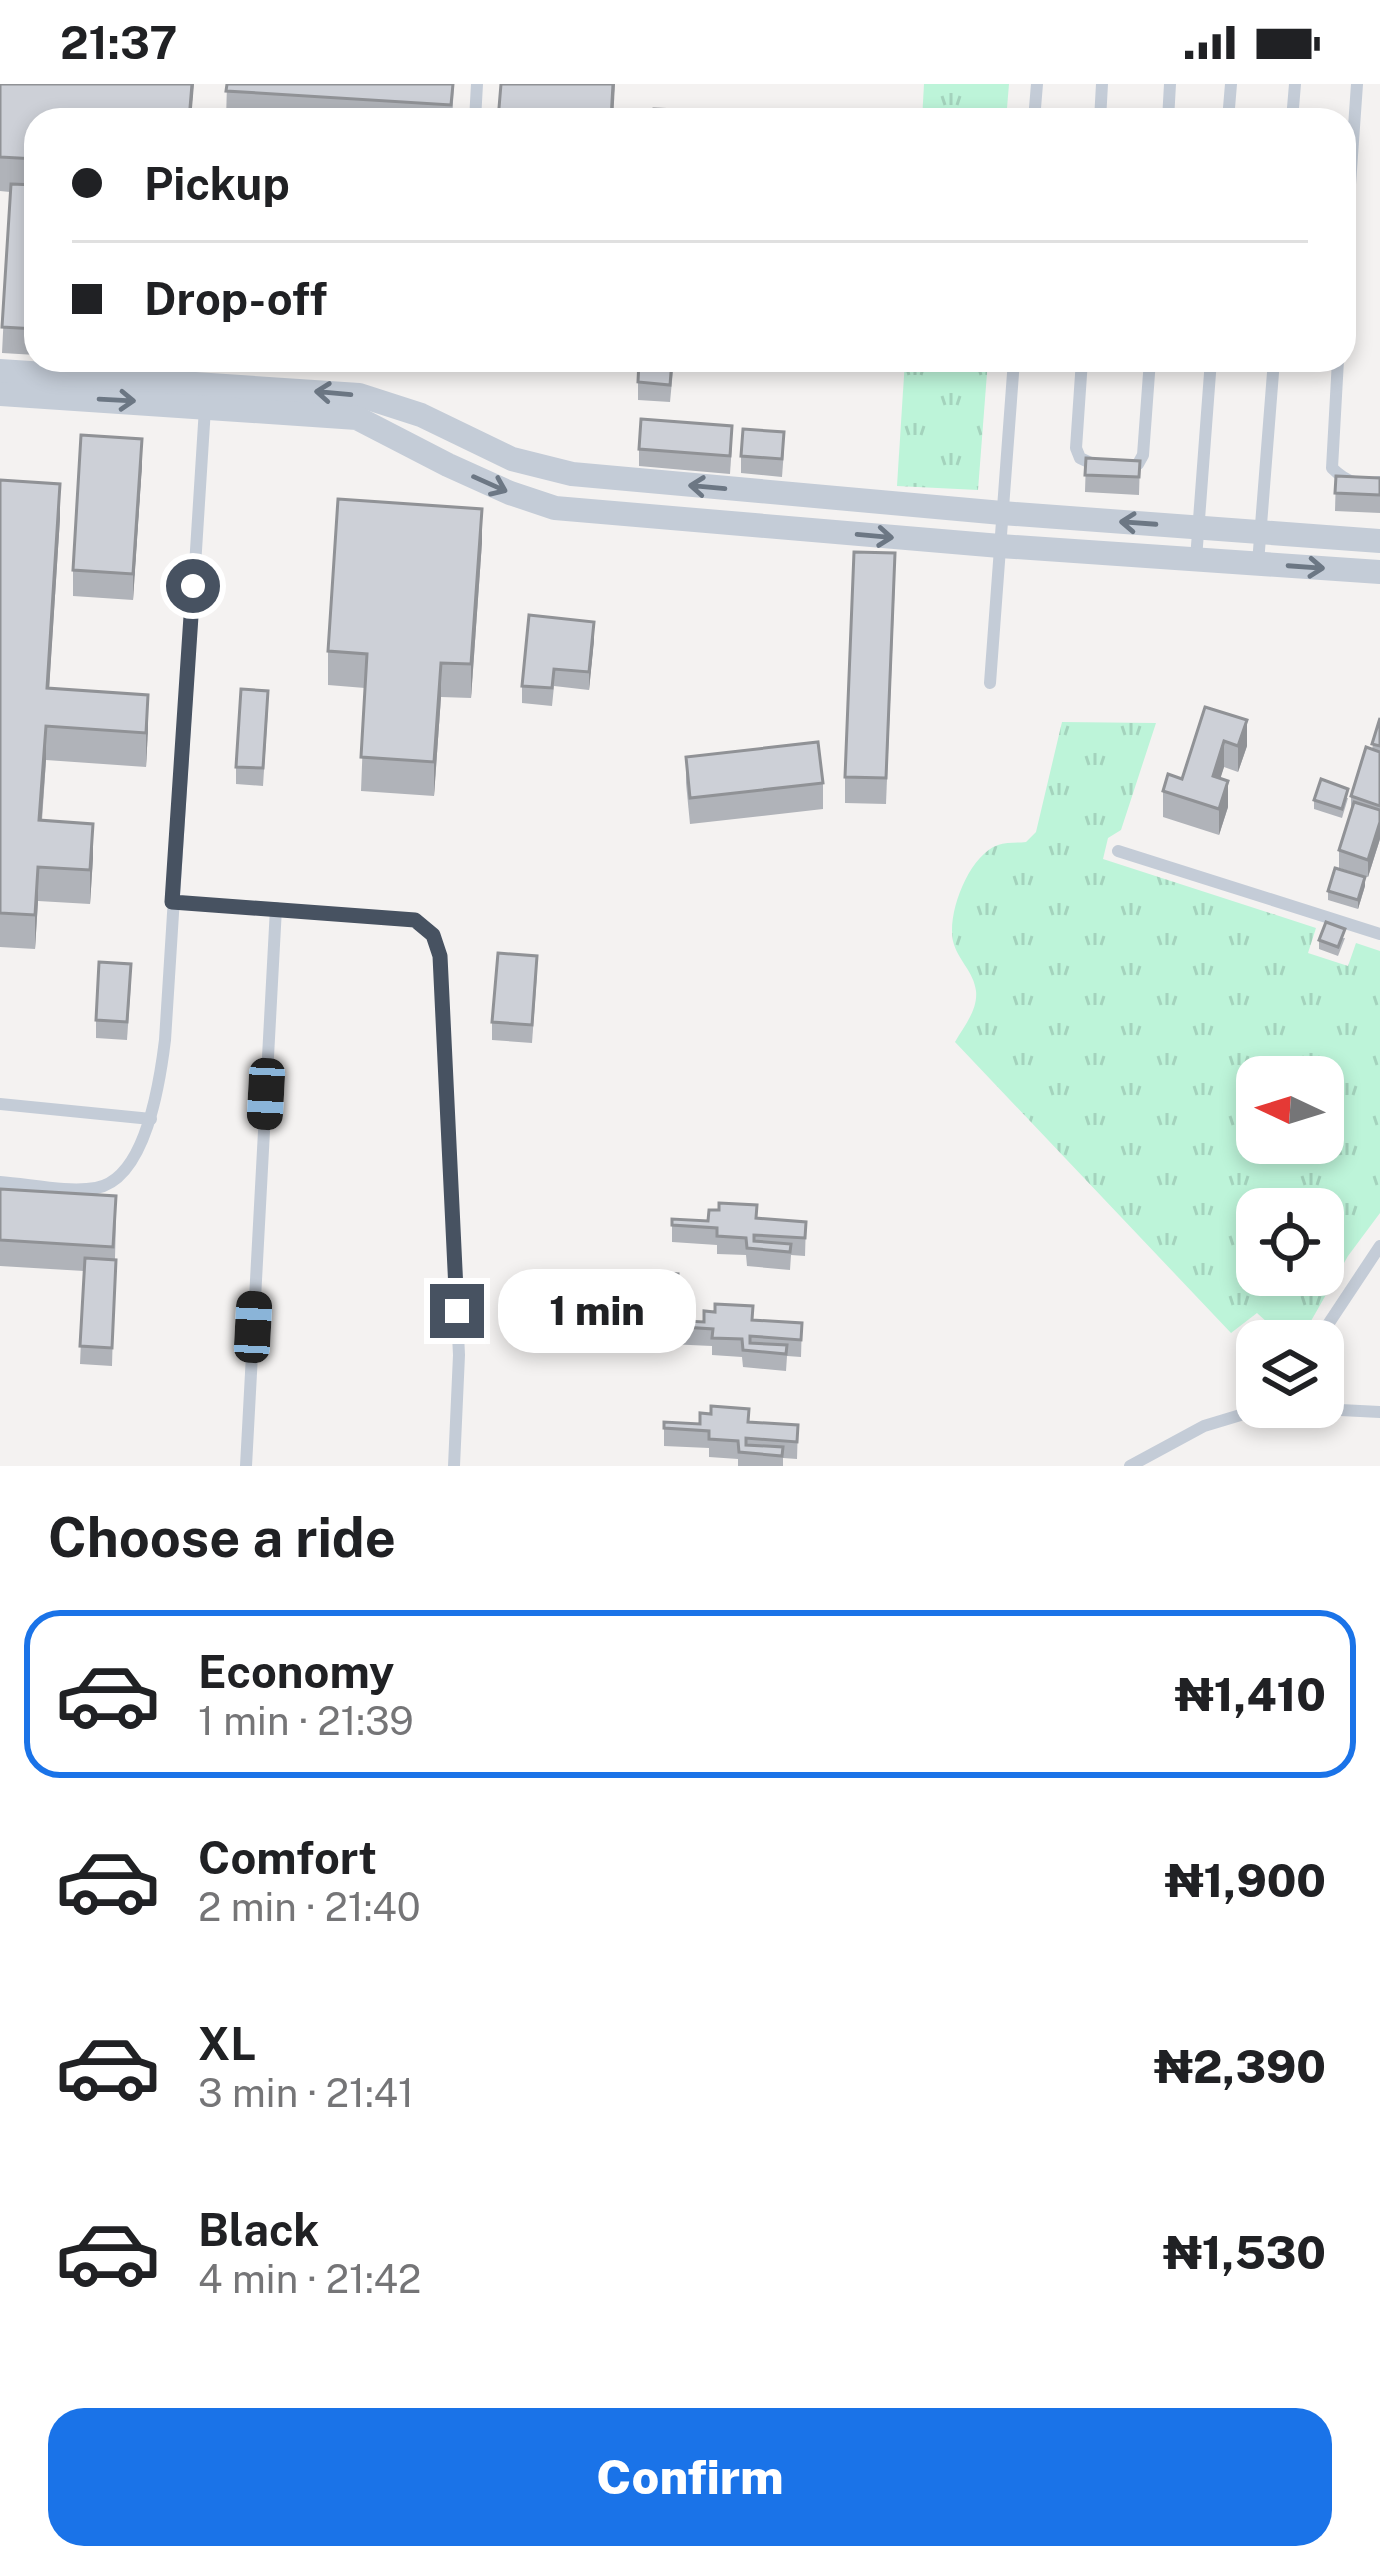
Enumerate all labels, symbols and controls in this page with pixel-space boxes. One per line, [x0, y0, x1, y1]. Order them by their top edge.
text: 21:37 [60, 16, 177, 69]
text: Pickup [144, 157, 290, 210]
text: Drop-off [144, 272, 327, 325]
one-way arrow [314, 382, 353, 405]
one-way arrow [97, 389, 136, 412]
one-way arrow [472, 475, 508, 497]
one-way arrow [688, 475, 727, 498]
one-way arrow [1119, 512, 1158, 535]
one-way arrow [855, 525, 894, 548]
one-way arrow [1286, 555, 1325, 578]
route start [166, 559, 220, 613]
north arrow [1236, 1056, 1344, 1164]
map controls [1236, 1056, 1344, 1428]
car [246, 1057, 286, 1131]
button: locate [1236, 1188, 1344, 1296]
callout: 1 min [499, 1269, 697, 1353]
route end [430, 1284, 484, 1338]
text: 1 min [549, 1288, 645, 1334]
car [233, 1290, 273, 1364]
button: layers [1236, 1320, 1344, 1428]
text: Choose a ride [48, 1506, 396, 1569]
icon: car [54, 1640, 162, 1748]
text: Economy [198, 1645, 394, 1698]
text: ₦1,410 [1175, 1668, 1326, 1721]
text: 1 min · 21:39 [198, 1698, 414, 1744]
icon: car [54, 1826, 162, 1934]
text: Comfort [198, 1831, 377, 1884]
text: ₦1,900 [1165, 1854, 1326, 1907]
text: 2 min · 21:40 [198, 1884, 421, 1930]
icon: car [54, 2012, 162, 2120]
text: XL [198, 2017, 256, 2070]
text: ₦2,390 [1154, 2040, 1326, 2093]
text: 3 min · 21:41 [198, 2070, 414, 2116]
icon: car [54, 2198, 162, 2306]
text: Black [198, 2203, 319, 2256]
text: ₦1,530 [1163, 2226, 1326, 2279]
text: 4 min · 21:42 [198, 2256, 421, 2302]
button: Confirm [48, 2408, 1332, 2546]

